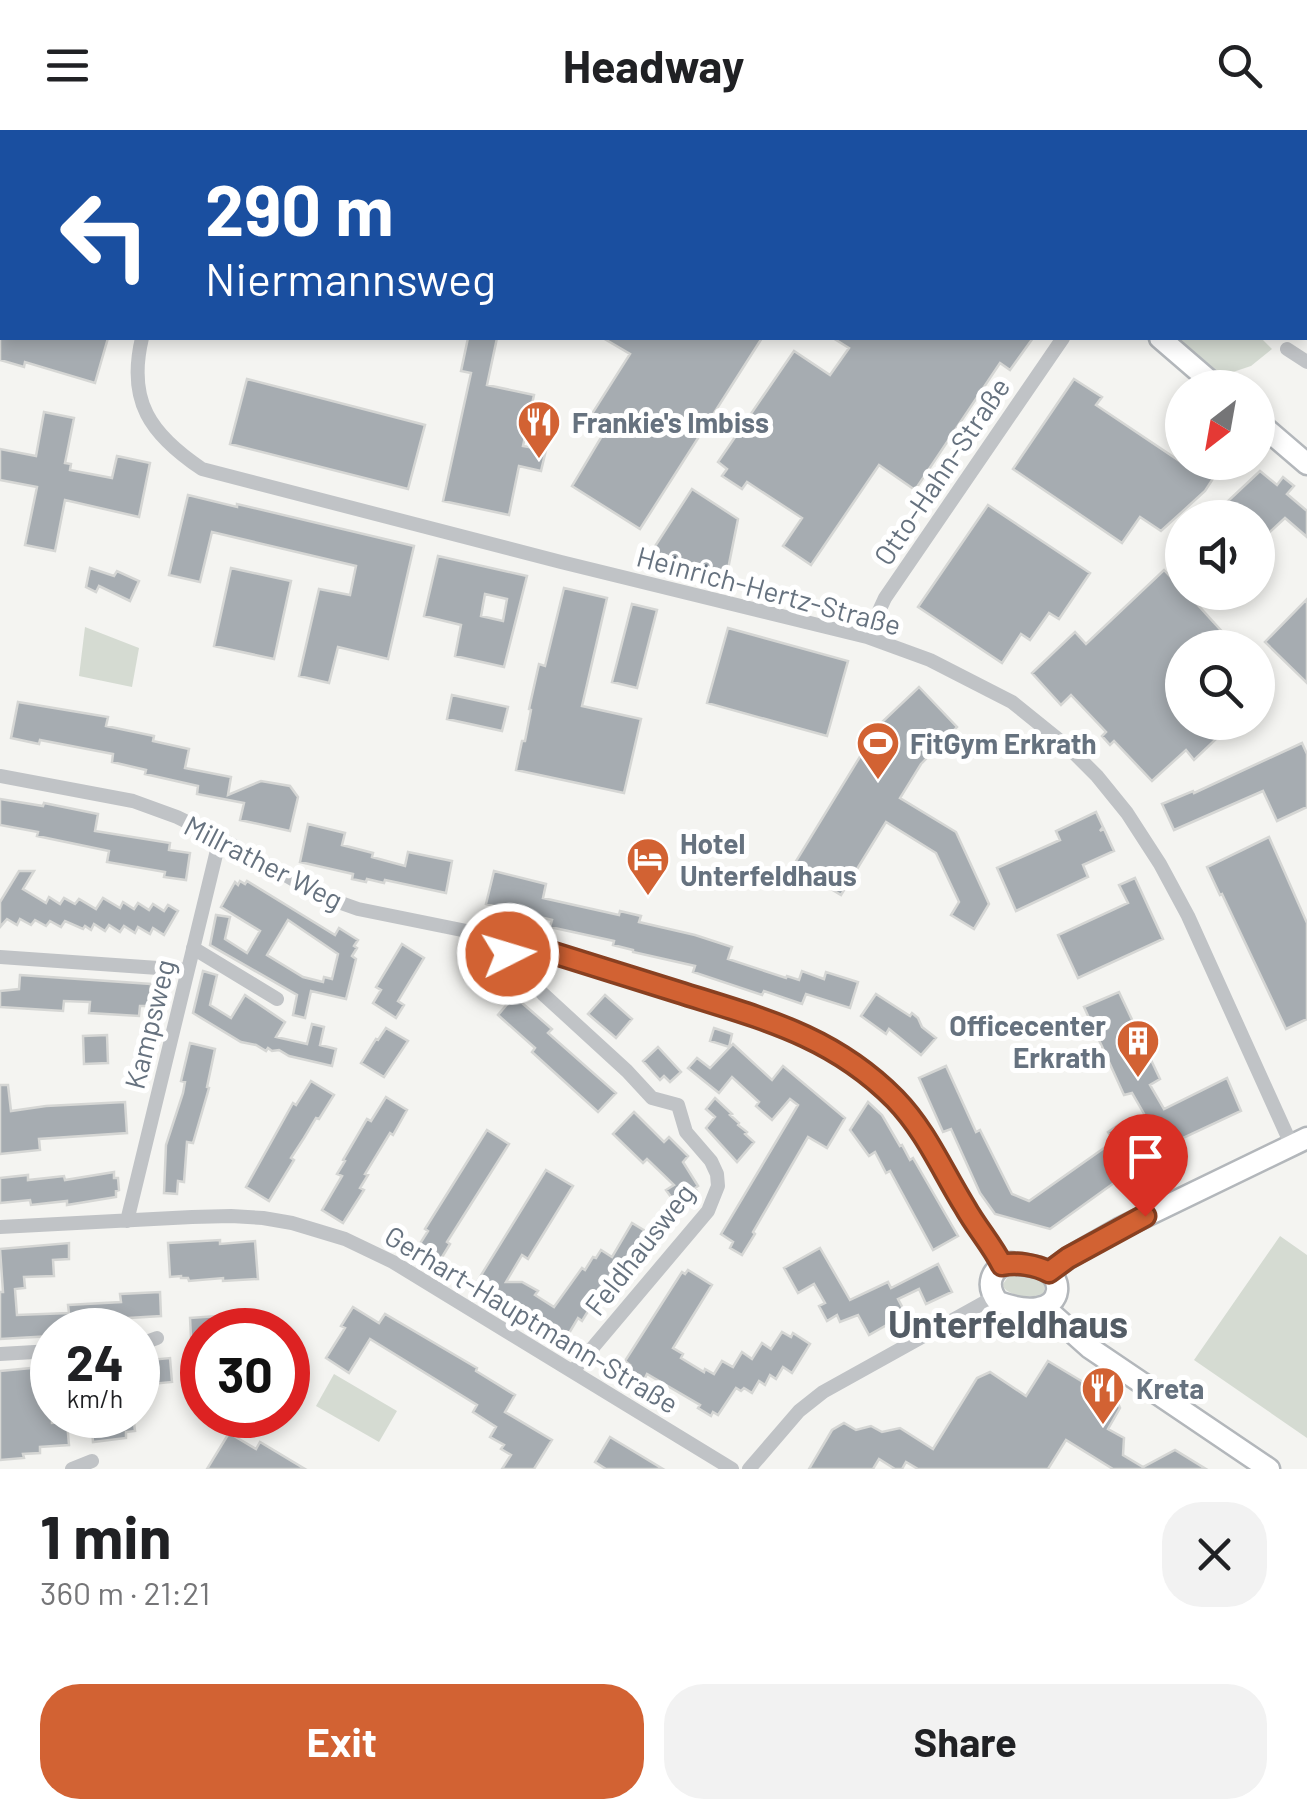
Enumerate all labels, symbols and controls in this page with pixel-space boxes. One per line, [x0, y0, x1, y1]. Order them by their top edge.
icon: menu [40, 38, 95, 93]
text: Headway [563, 38, 744, 92]
icon: search [1212, 38, 1267, 93]
text: 290 m [205, 166, 394, 250]
icon: left [40, 170, 170, 300]
text: Niermannsweg [205, 251, 496, 305]
north arrow [1165, 370, 1275, 480]
map controls [1165, 370, 1275, 740]
street label: Otto-Hahn-Straße [866, 371, 1016, 571]
restaurant icon: Frankie's Imbiss [516, 399, 562, 460]
place label: Frankie's Imbiss [572, 405, 769, 439]
button: sound [1165, 500, 1275, 610]
street label: Heinrich-Hertz-Straße [633, 538, 905, 642]
button: search [1165, 630, 1275, 740]
sports icon: FitGym Erkrath [855, 720, 901, 781]
place label: FitGym Erkrath [910, 726, 1097, 760]
street label: Millrather Weg [179, 808, 349, 916]
place label: Hotel Unterfeldhaus [680, 826, 857, 892]
hotel icon: Hotel Unterfeldhaus [625, 836, 671, 897]
position arrow [456, 902, 560, 1006]
street label: Kampsweg [117, 956, 181, 1092]
place label: Officecenter Erkrath [949, 1008, 1106, 1074]
building icon: Officecenter Erkrath [1115, 1018, 1161, 1079]
pin [1103, 1114, 1188, 1217]
icon: arrive [1118, 1129, 1173, 1184]
street label: Feldhausweg [577, 1176, 701, 1322]
street label: Gerhart-Hauptmann-Straße [379, 1218, 685, 1420]
district label: Unterfeldhaus [888, 1300, 1128, 1346]
speed limit sign: 30 [180, 1308, 310, 1438]
text: 24 [66, 1331, 124, 1391]
restaurant icon: Kreta [1080, 1365, 1126, 1426]
place label: Kreta [1136, 1371, 1204, 1405]
text: km/h [67, 1383, 123, 1413]
text: 1 min [40, 1499, 171, 1571]
button: close [1162, 1502, 1267, 1607]
text: 360 m · 21:21 [40, 1573, 210, 1611]
button: Exit [40, 1684, 644, 1799]
button: Share [664, 1684, 1267, 1799]

